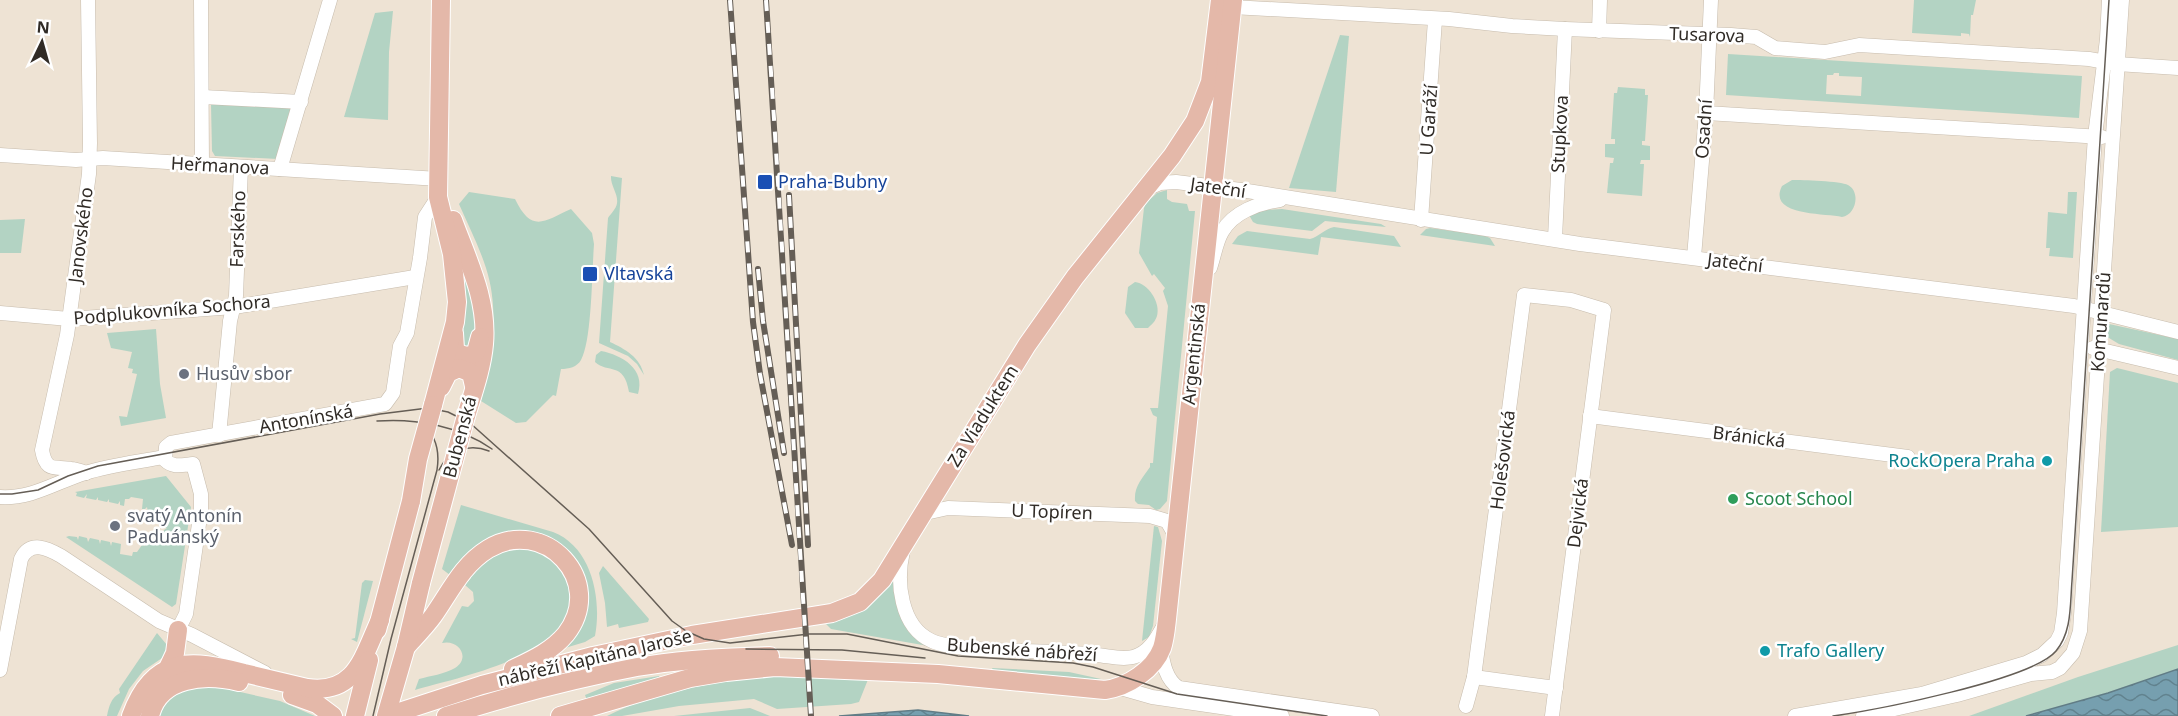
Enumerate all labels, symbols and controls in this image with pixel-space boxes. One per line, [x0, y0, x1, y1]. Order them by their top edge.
north arrow [12, 12, 72, 72]
text: N [36, 16, 51, 39]
street label: Tusarova [1669, 21, 1745, 47]
street label: U Garáží [1414, 83, 1442, 156]
street label: Stupkova [1545, 94, 1573, 174]
street label: Osadní [1689, 98, 1717, 160]
street label: Heřmanova [170, 150, 270, 180]
place label: Praha-Bubny [778, 169, 888, 193]
street label: Jateční [1187, 171, 1248, 203]
marker: Praha-Bubny [756, 173, 774, 191]
street label: Janovského [62, 186, 98, 286]
street label: Farského [224, 190, 250, 268]
street label: Jateční [1704, 246, 1765, 277]
place label: Vltavská [604, 261, 674, 285]
marker: Vltavská [581, 265, 599, 283]
street label: Komunardů [2085, 271, 2115, 373]
street label: Podplukovníka Sochora [72, 288, 271, 330]
street label: Argentinská [1176, 302, 1210, 406]
street label: Za Viaduktem [941, 360, 1023, 471]
place label: Husův sbor [196, 361, 293, 385]
marker: Husův sbor [177, 367, 191, 381]
street label: Bubenská [437, 393, 481, 480]
street label: Antonínská [257, 398, 355, 438]
street label: Holešovická [1484, 409, 1520, 511]
street label: Bránická [1711, 420, 1787, 452]
place label: RockOpera Praha [1888, 448, 2035, 472]
marker: RockOpera Praha [2040, 454, 2054, 468]
street label: Dejvická [1561, 477, 1593, 549]
place label: Scoot School [1745, 486, 1853, 510]
marker: Scoot School [1726, 492, 1740, 506]
street label: U Topíren [1011, 498, 1093, 524]
place label: svatý Antonín Paduánský [127, 503, 242, 548]
marker: svatý Antonín Paduánský [108, 519, 122, 533]
street label: nábřeží Kapitána Jaroše [495, 623, 694, 691]
street label: Bubenské nábřeží [946, 632, 1098, 666]
place label: Trafo Gallery [1777, 638, 1885, 662]
marker: Trafo Gallery [1758, 644, 1772, 658]

